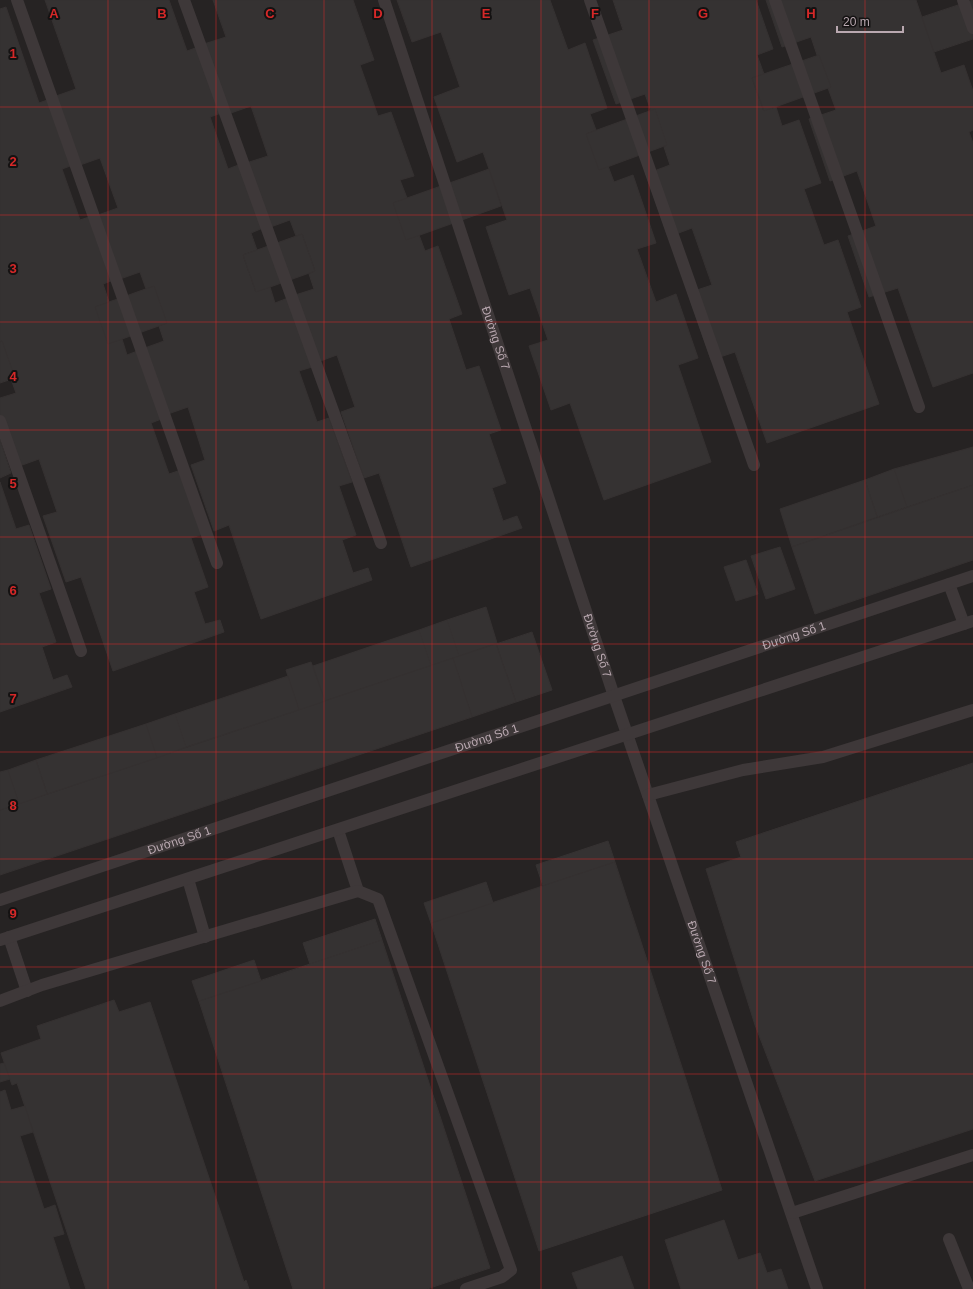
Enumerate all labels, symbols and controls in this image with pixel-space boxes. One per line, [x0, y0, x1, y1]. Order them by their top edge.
text: A [49, 6, 59, 21]
text: B [157, 6, 167, 21]
text: C [265, 6, 275, 21]
text: D [373, 6, 383, 21]
text: E [482, 6, 491, 21]
text: F [591, 6, 599, 21]
text: G [698, 6, 708, 21]
text: H [806, 6, 816, 21]
scale bar [837, 8, 903, 34]
text: 20 m [843, 15, 870, 29]
text: 1 [9, 46, 17, 61]
text: 2 [9, 154, 17, 169]
text: 3 [9, 261, 17, 276]
street label: Đường Số 7 [479, 304, 513, 372]
text: 4 [9, 369, 17, 384]
text: 5 [9, 476, 17, 491]
text: 6 [9, 583, 17, 598]
street label: Đường Số 7 [580, 612, 614, 680]
street label: Đường Số 1 [761, 618, 828, 653]
text: 7 [9, 691, 17, 706]
street label: Đường Số 1 [453, 721, 521, 755]
text: 8 [9, 798, 17, 813]
street label: Đường Số 1 [146, 823, 213, 857]
text: 9 [9, 906, 17, 921]
street label: Đường Số 7 [684, 919, 719, 986]

